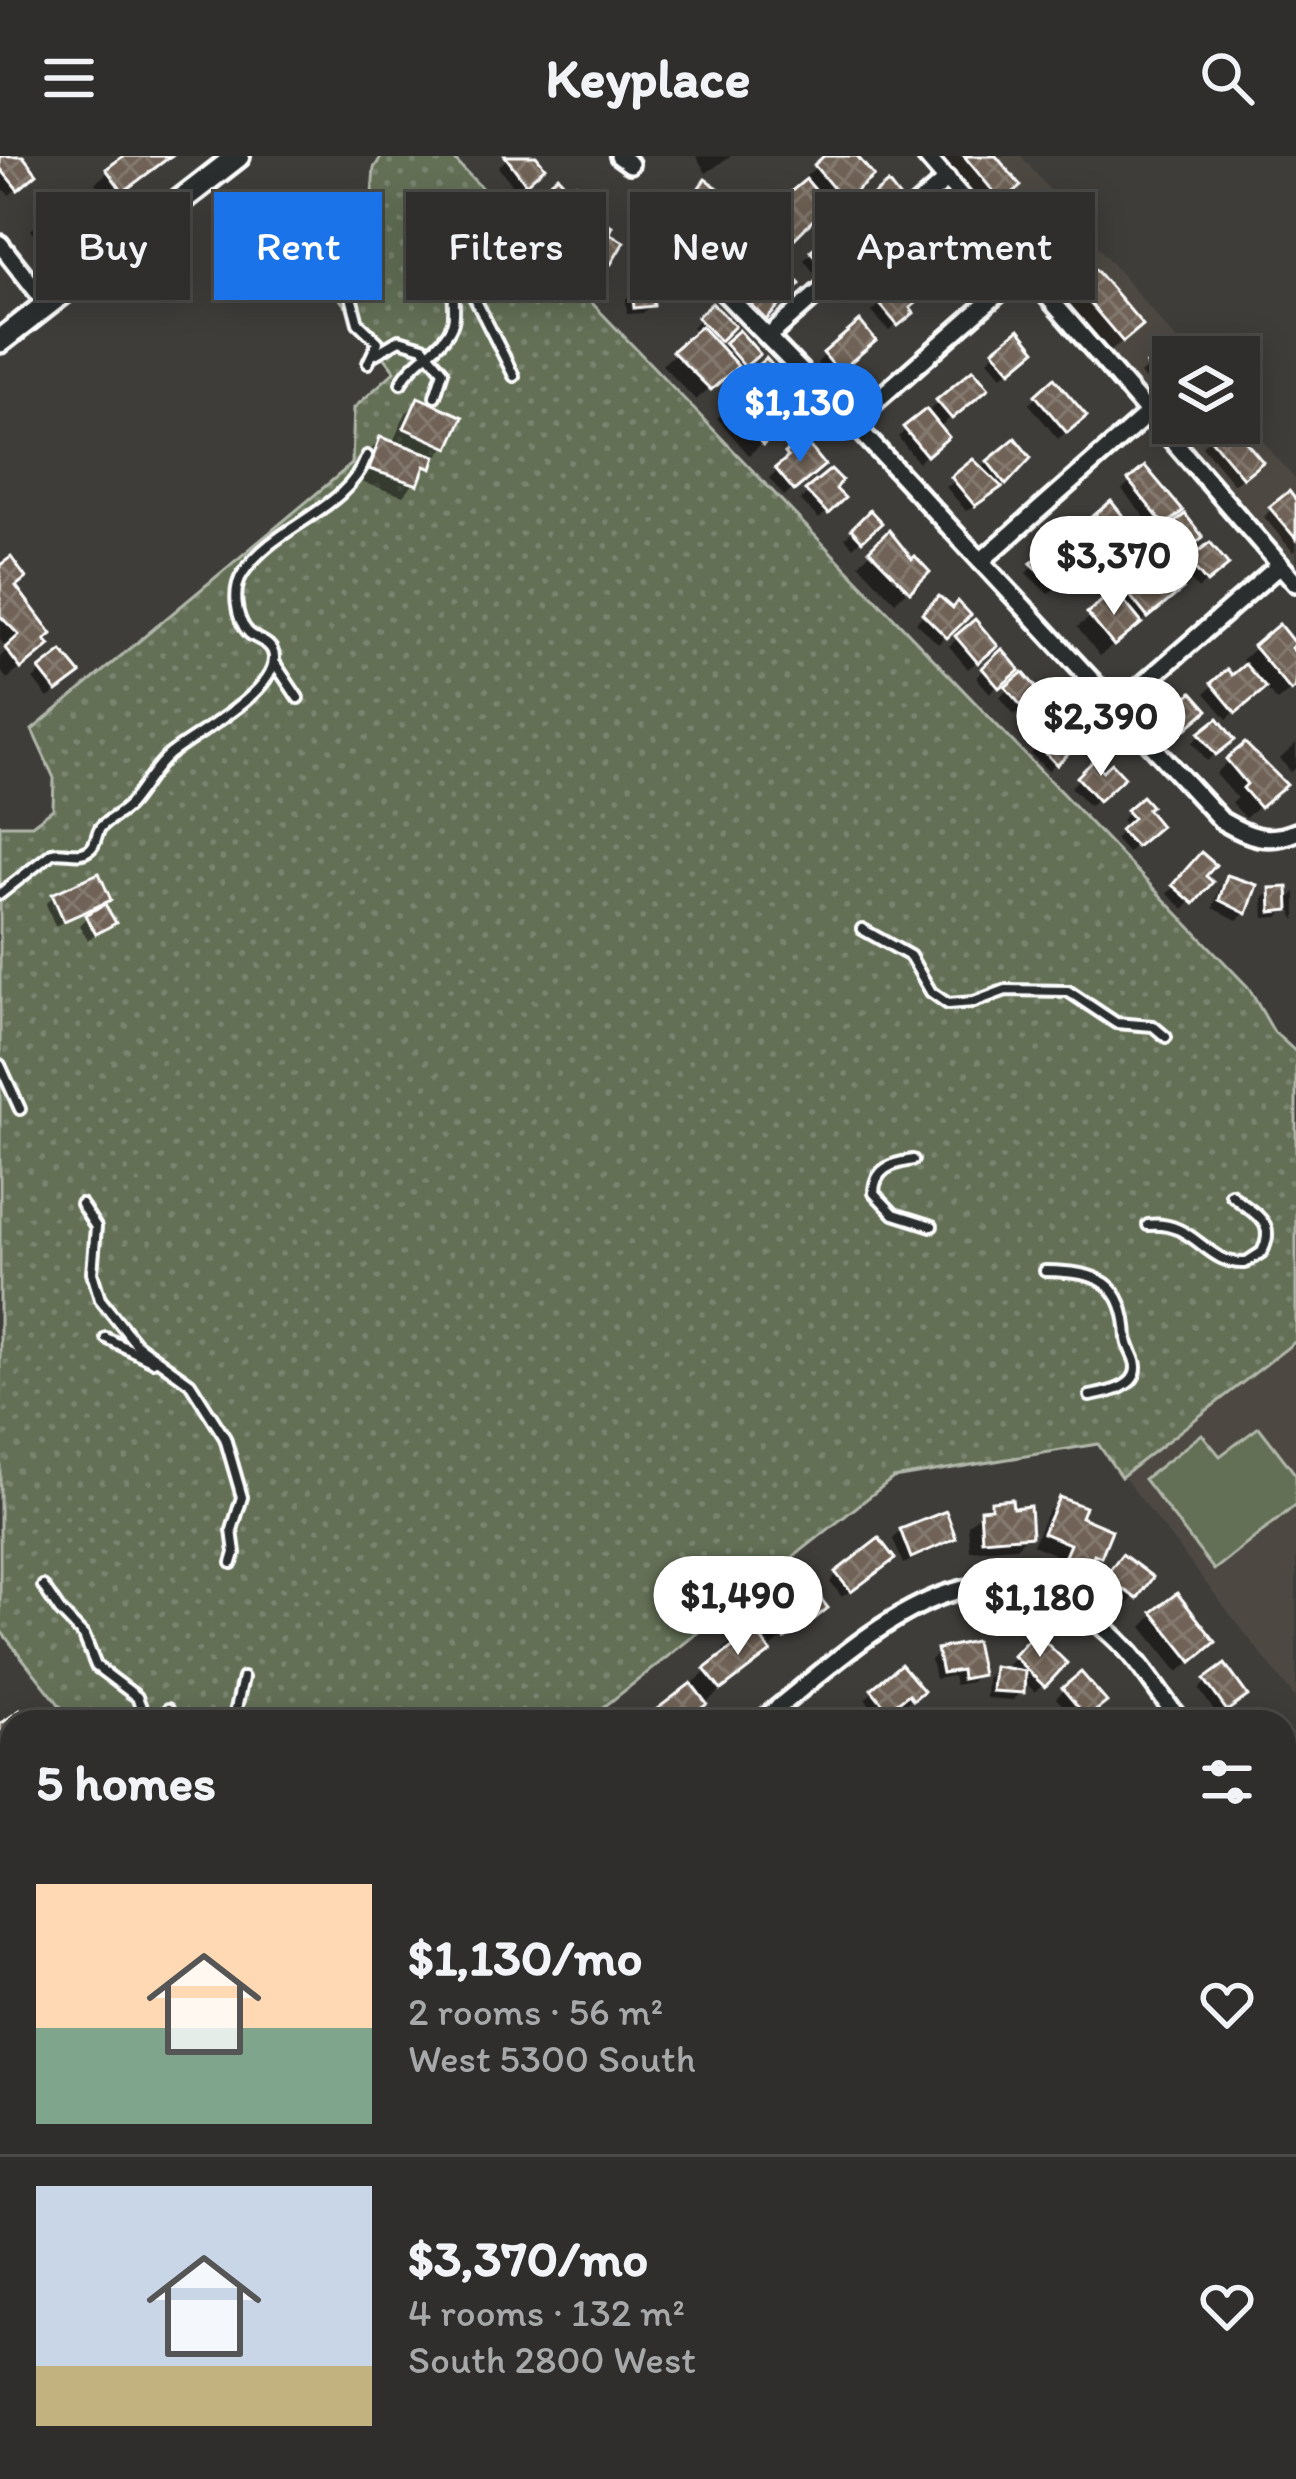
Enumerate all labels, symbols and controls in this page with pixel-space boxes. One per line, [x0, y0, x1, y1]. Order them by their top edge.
icon: menu [36, 45, 102, 111]
icon: search [1194, 45, 1260, 111]
text: Keyplace [545, 46, 751, 111]
chip: Buy [36, 192, 190, 300]
chip: Rent [214, 192, 382, 300]
chip: Filters [406, 192, 606, 300]
chip: New [630, 192, 791, 300]
chip: Apartment [815, 192, 1095, 300]
map controls [1152, 336, 1260, 444]
button: layers [1152, 336, 1260, 444]
pin: $1,130 [702, 363, 898, 465]
text: $1,130 [745, 378, 855, 425]
pin: $3,370 [1016, 516, 1212, 618]
text: $3,370 [1057, 531, 1171, 578]
pin: $2,390 [1003, 677, 1199, 779]
text: $2,390 [1043, 692, 1159, 739]
pin: $1,490 [640, 1556, 836, 1658]
pin: $1,180 [942, 1558, 1138, 1660]
text: $1,490 [681, 1571, 795, 1618]
text: $1,180 [985, 1573, 1095, 1620]
icon: filters [1194, 1749, 1260, 1815]
text: 5 homes [36, 1752, 216, 1813]
text: $1,130/mo [408, 1927, 643, 1988]
icon: home [132, 1932, 276, 2076]
icon: heart [1194, 1971, 1260, 2037]
text: 2 rooms · 56 m² [408, 1988, 663, 2035]
text: West 5300 South [408, 2035, 696, 2082]
text: $3,370/mo [408, 2228, 648, 2289]
icon: home [132, 2234, 276, 2378]
icon: heart [1194, 2273, 1260, 2339]
text: 4 rooms · 132 m² [408, 2289, 685, 2336]
text: South 2800 West [408, 2336, 696, 2383]

